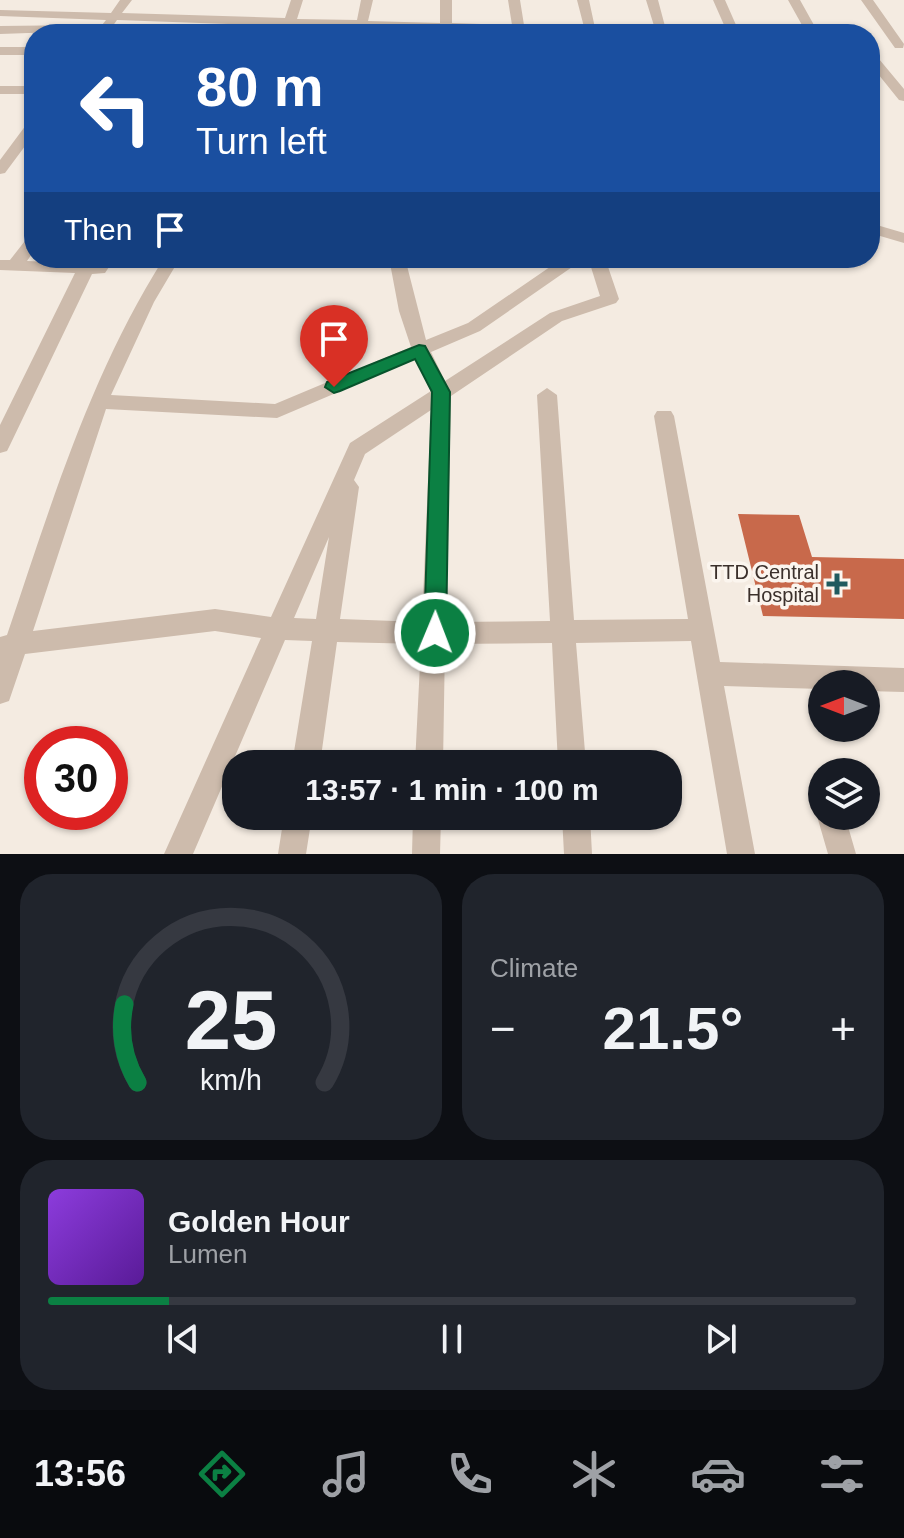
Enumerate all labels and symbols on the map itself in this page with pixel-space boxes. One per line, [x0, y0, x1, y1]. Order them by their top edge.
pin [300, 305, 368, 387]
place label: TTD Central Hospital [710, 561, 819, 606]
marker: TTD Central Hospital [826, 573, 848, 595]
position arrow [393, 591, 477, 675]
north arrow [808, 670, 880, 742]
speed limit sign: 30 [24, 726, 128, 830]

